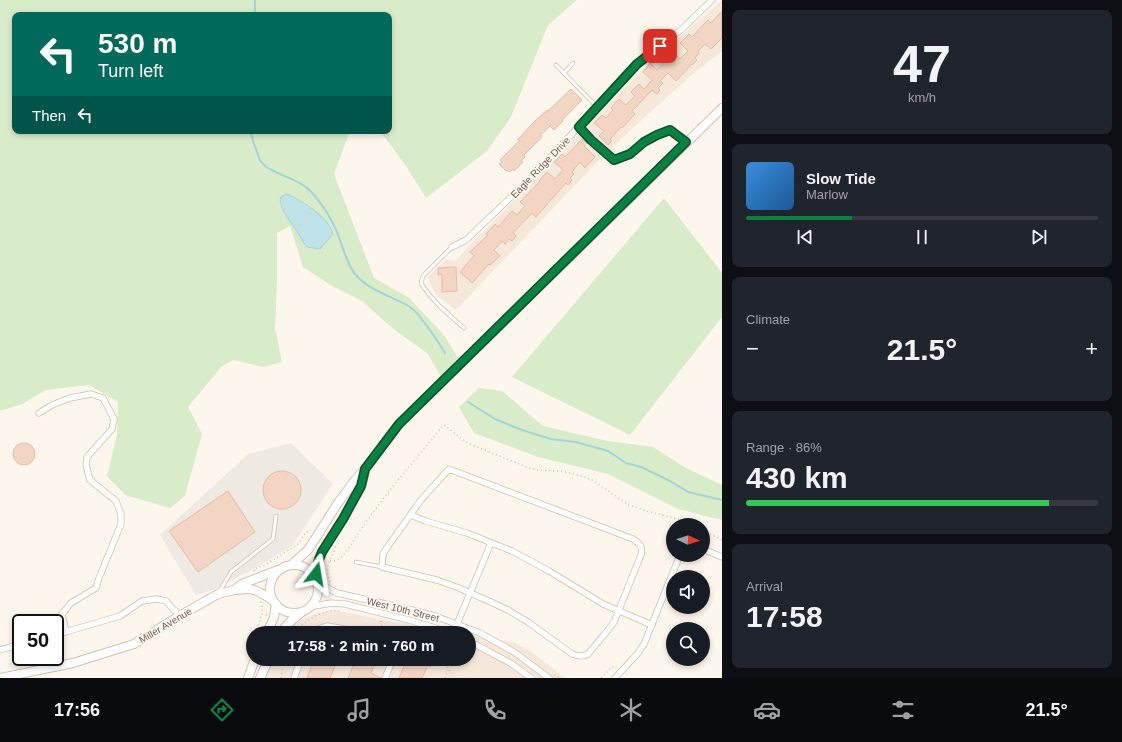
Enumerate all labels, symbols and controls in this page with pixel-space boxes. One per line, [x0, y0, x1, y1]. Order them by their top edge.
icon: left [32, 28, 84, 80]
text: 530 m [98, 28, 177, 59]
pin [643, 29, 677, 63]
icon: arrive [649, 35, 671, 57]
text: 47 [893, 35, 951, 93]
text: Turn left [98, 61, 163, 81]
text: km/h [908, 90, 936, 105]
icon: left [74, 104, 96, 126]
text: Then [32, 107, 66, 124]
street label: Eagle Ridge Drive [508, 134, 573, 200]
text: Slow Tide [806, 170, 876, 187]
text: Marlow [806, 187, 848, 202]
icon: previous [794, 226, 816, 248]
icon: pause [911, 226, 933, 248]
icon: next [1028, 226, 1050, 248]
text: Climate [746, 312, 790, 327]
text: 21.5° [887, 333, 957, 366]
text: − [746, 336, 759, 361]
text: + [1085, 336, 1098, 361]
text: Range · 86% [746, 440, 822, 455]
text: 430 km [746, 461, 848, 494]
north arrow [666, 518, 710, 562]
map controls [666, 518, 710, 666]
position arrow [295, 553, 337, 595]
button: sound [666, 570, 710, 614]
text: Arrival [746, 579, 783, 594]
street label: West 10th Street [366, 595, 440, 624]
text: 17:58 [746, 600, 823, 633]
street label: Miller Avenue [137, 605, 194, 646]
speed limit sign: 50 [12, 614, 64, 666]
button: search [666, 622, 710, 666]
text: 17:58 · 2 min · 760 m [288, 637, 434, 654]
icon: directions [208, 696, 236, 724]
icon: music [345, 696, 373, 724]
icon: phone [481, 696, 509, 724]
icon: climate [617, 696, 645, 724]
icon: car [753, 696, 781, 724]
icon: filters [889, 696, 917, 724]
text: 17:56 [54, 700, 100, 720]
text: 21.5° [1026, 700, 1068, 720]

